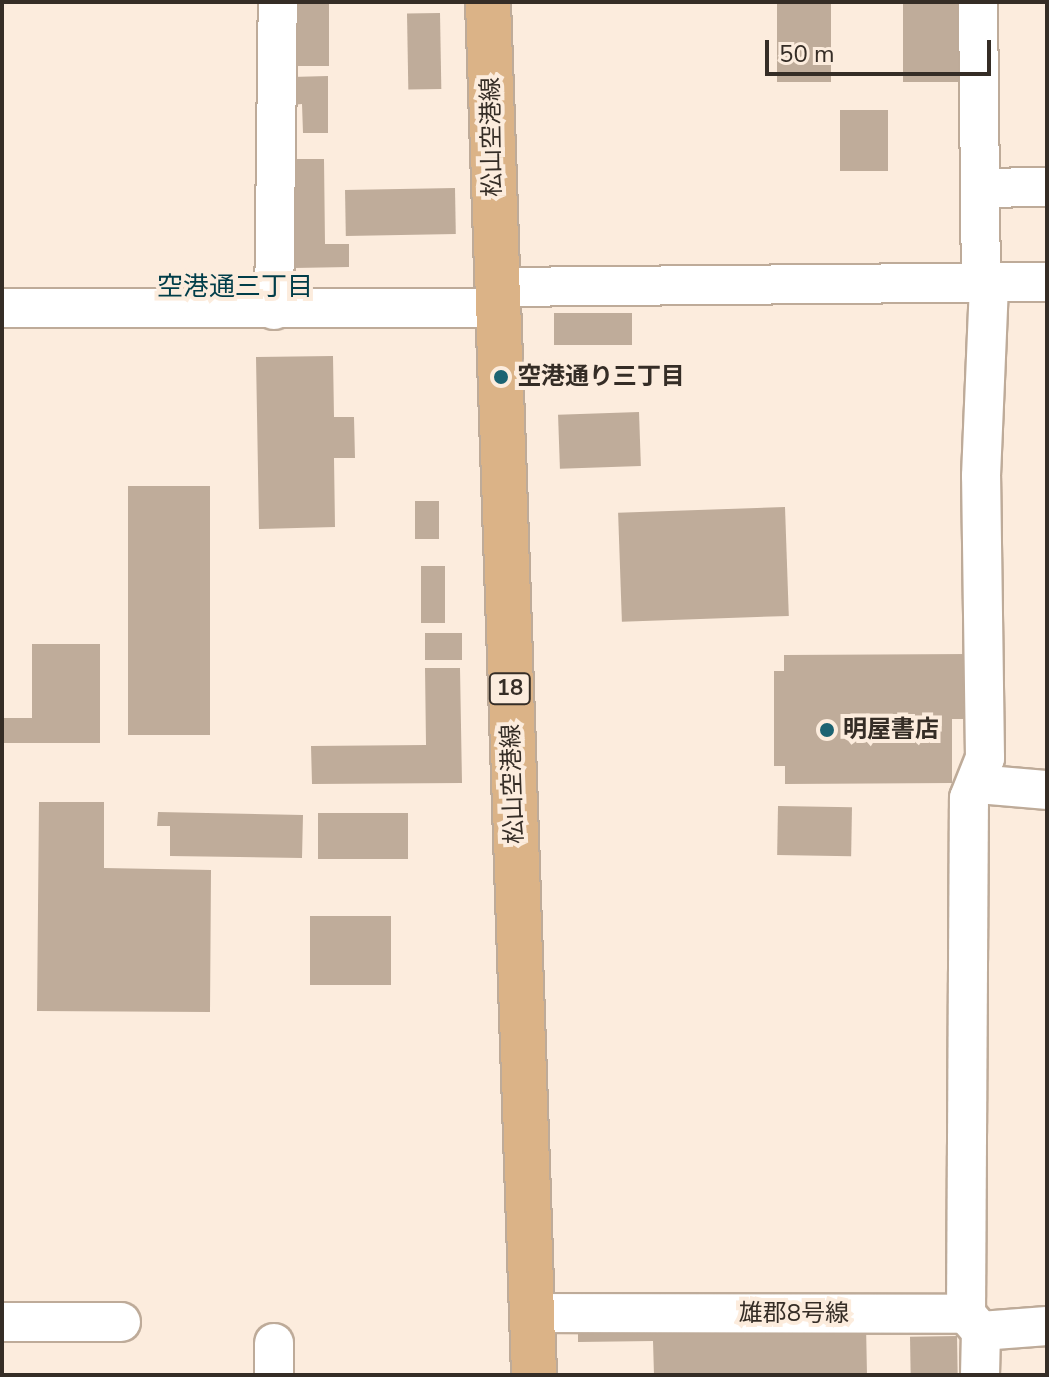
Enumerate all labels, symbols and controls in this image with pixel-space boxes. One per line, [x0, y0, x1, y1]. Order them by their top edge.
scale bar [769, 24, 995, 74]
text: 50 m [779, 38, 835, 70]
street label: 松山空港線 [477, 77, 507, 197]
district label: 空港通三丁目 [157, 271, 313, 303]
place label: 空港通り三丁目 [517, 363, 685, 391]
marker: 空港通り三丁目 [492, 368, 510, 386]
road number: 18 [488, 671, 532, 707]
place label: 明屋書店 [843, 716, 939, 744]
marker: 明屋書店 [818, 721, 836, 739]
street label: 松山空港線 [497, 724, 529, 844]
street label: 雄郡8号線 [739, 1300, 849, 1328]

